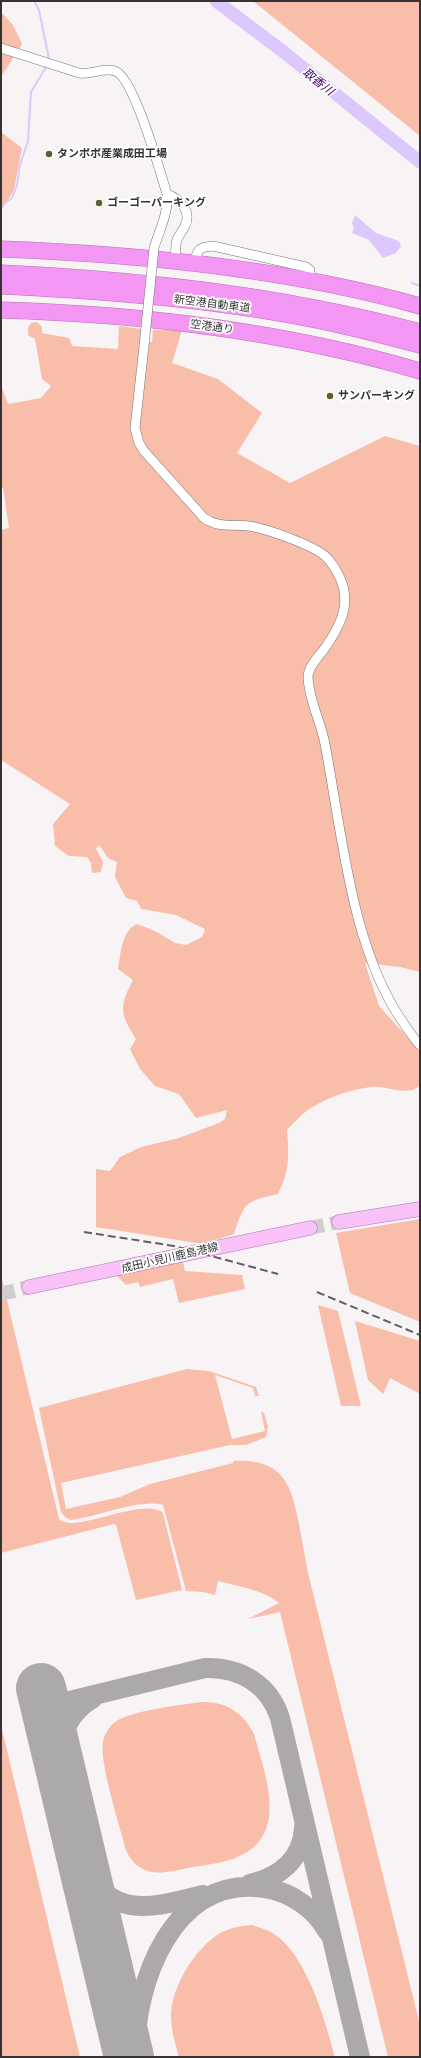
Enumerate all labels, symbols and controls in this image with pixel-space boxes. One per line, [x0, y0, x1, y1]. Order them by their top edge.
water label: 取香川 [299, 65, 337, 99]
place label: タンポポ産業成田工場 [57, 147, 167, 161]
marker: タンポポ産業成田工場 [44, 149, 54, 159]
place label: ゴーゴーパーキング [107, 196, 206, 210]
marker: ゴーゴーパーキング [94, 198, 104, 208]
street label: 新空港自動車道 [173, 293, 251, 315]
street label: 空港通り [189, 317, 235, 337]
place label: サンパーキング [338, 389, 415, 403]
marker: サンパーキング [325, 391, 335, 401]
street label: 成田小見川鹿島港線 [120, 1240, 220, 1276]

